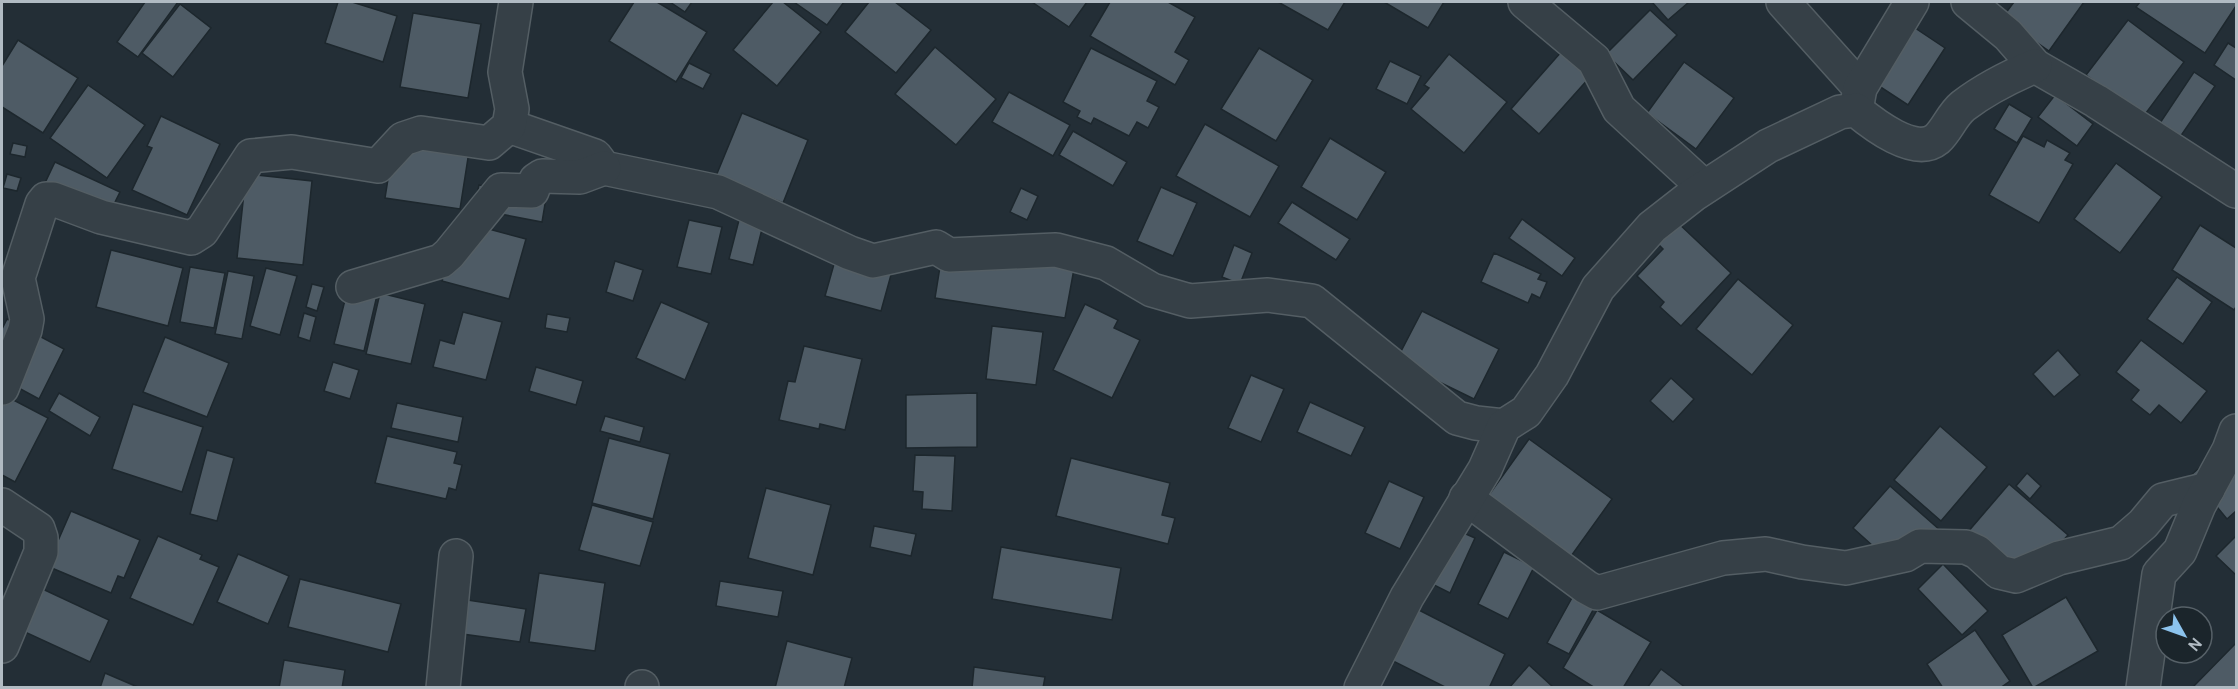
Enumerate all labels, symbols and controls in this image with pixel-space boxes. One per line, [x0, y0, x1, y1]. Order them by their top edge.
north arrow [2154, 605, 2214, 665]
text: N [2183, 633, 2205, 654]

